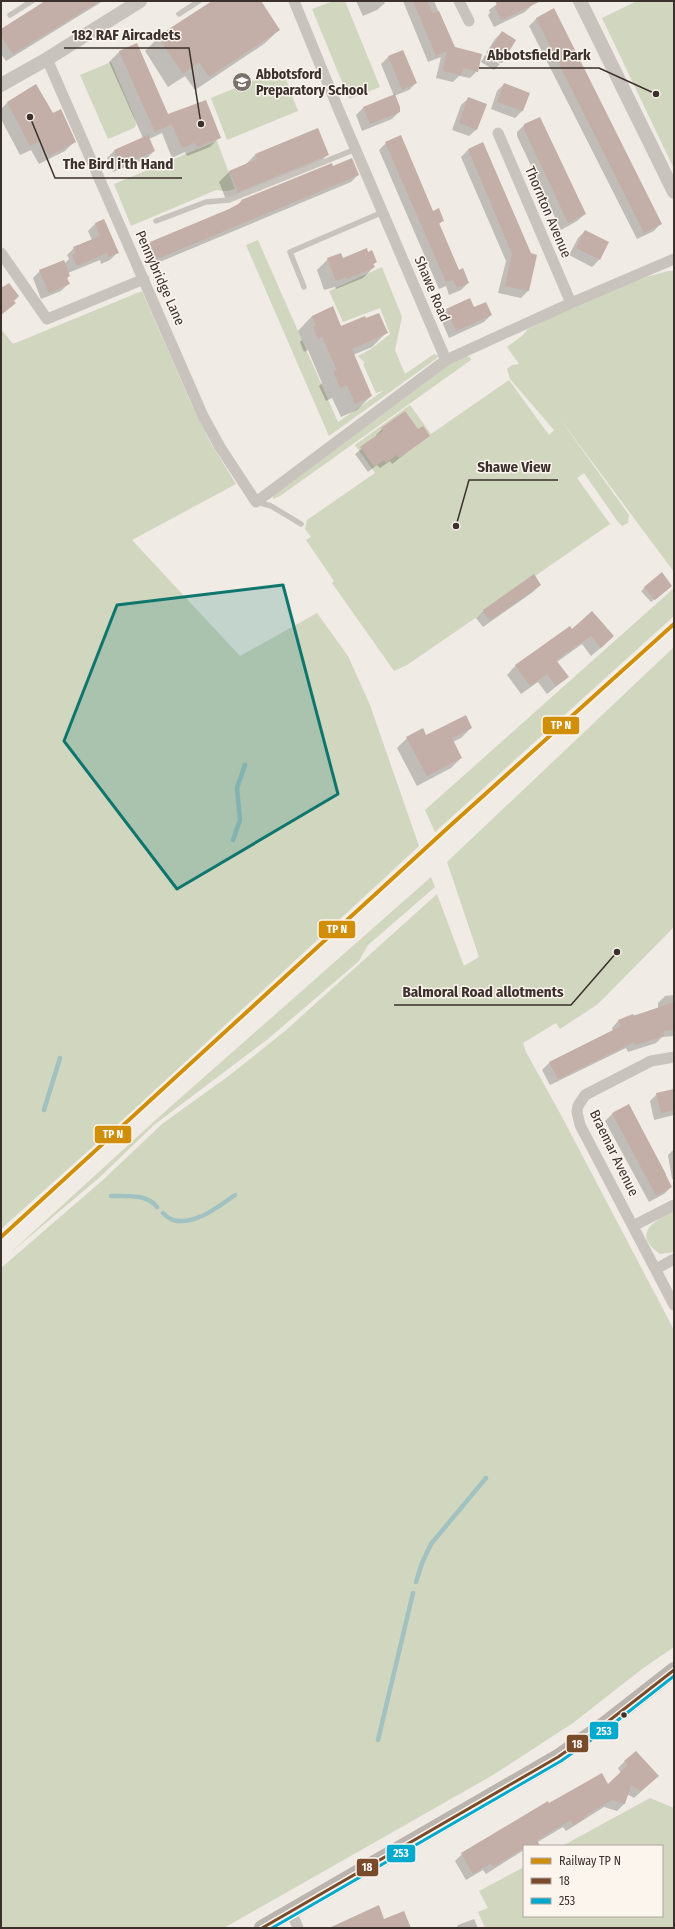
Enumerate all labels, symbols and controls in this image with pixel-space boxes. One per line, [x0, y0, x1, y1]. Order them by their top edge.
callout: 182 RAF Aircadets [64, 21, 189, 48]
text: 182 RAF Aircadets [71, 26, 181, 44]
callout: Abbotsfield Park [479, 41, 599, 68]
text: Abbotsfield Park [486, 46, 591, 64]
place label: Abbotsford Preparatory School [255, 66, 368, 99]
school or university icon: Abbotsford Preparatory School [231, 71, 253, 93]
callout: The Bird i'th Hand [55, 151, 182, 178]
text: The Bird i'th Hand [63, 155, 173, 173]
street label: Thornton Avenue [521, 164, 575, 260]
street label: Pennybridge Lane [132, 228, 189, 328]
street label: Shawe Road [411, 254, 453, 324]
callout: Shawe View [469, 453, 558, 480]
text: Shawe View [477, 458, 552, 476]
line badge: TP N [542, 716, 580, 735]
text: TP N [551, 719, 571, 732]
line badge: TP N [318, 920, 356, 939]
text: TP N [327, 923, 347, 936]
callout: Balmoral Road allotments [394, 978, 571, 1005]
text: Balmoral Road allotments [402, 983, 564, 1001]
street label: Braemar Avenue [586, 1107, 642, 1199]
line badge: TP N [94, 1125, 132, 1144]
text: TP N [103, 1128, 123, 1141]
unlabelled marker [619, 1710, 629, 1720]
line badge: 253 [589, 1721, 619, 1740]
text: 253 [595, 1725, 612, 1738]
line badge: 18 [566, 1734, 589, 1753]
text: 18 [572, 1738, 582, 1751]
line badge: 253 [386, 1844, 416, 1863]
legend [523, 1845, 663, 1917]
text: 253 [392, 1847, 409, 1860]
text: Railway TP N [559, 1854, 621, 1868]
line badge: 18 [356, 1858, 379, 1877]
text: 18 [362, 1861, 372, 1874]
text: 18 [559, 1874, 570, 1888]
text: 253 [559, 1894, 575, 1908]

